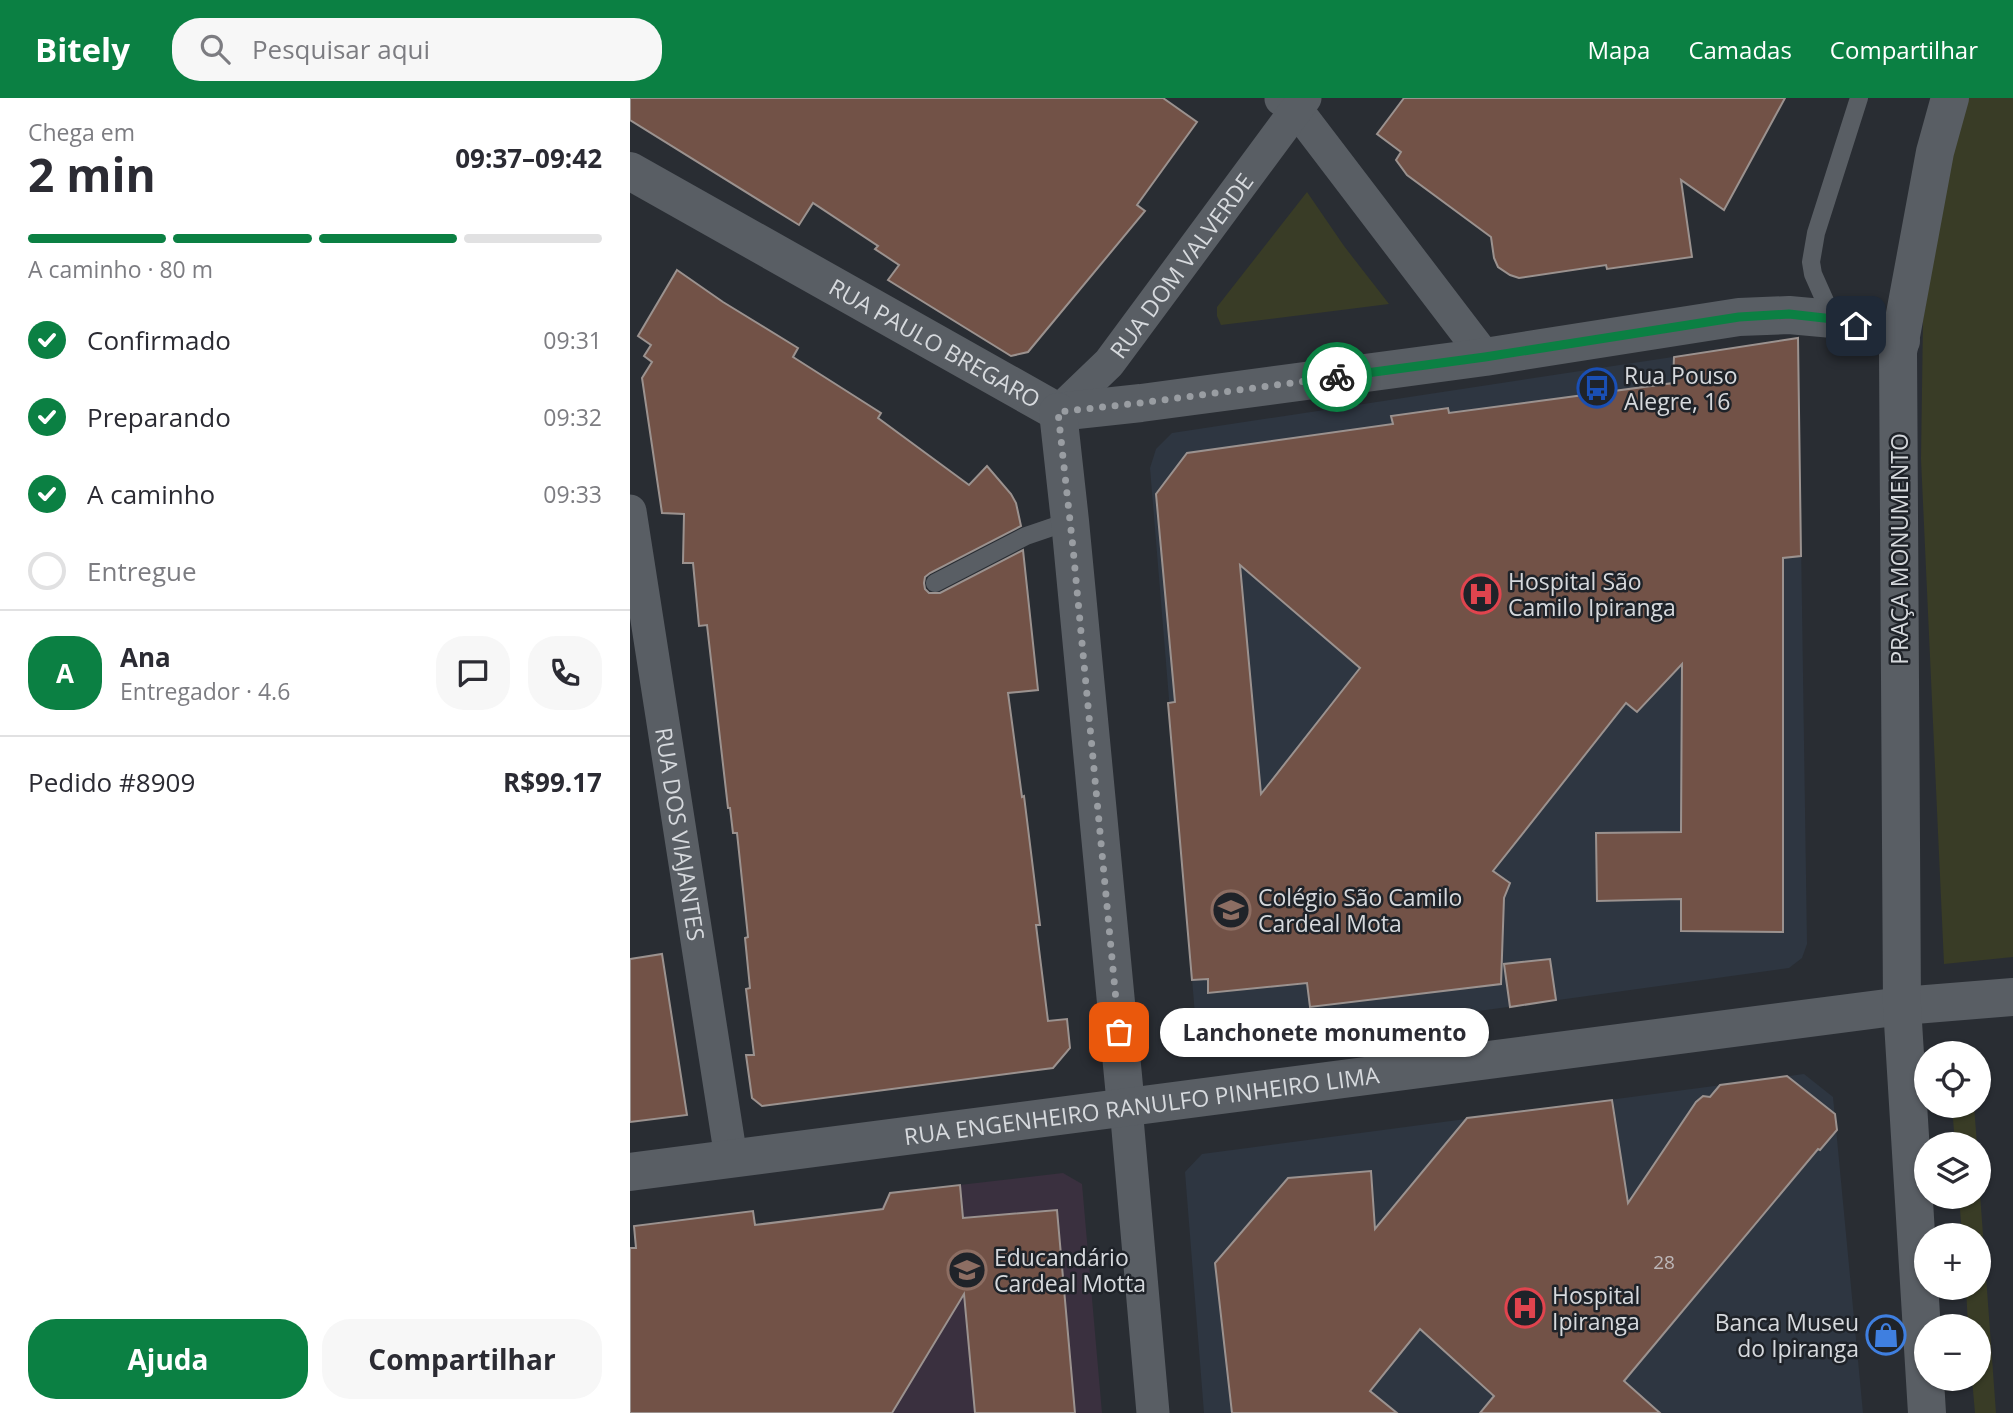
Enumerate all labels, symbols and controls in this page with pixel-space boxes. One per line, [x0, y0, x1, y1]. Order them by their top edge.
search box [172, 18, 662, 81]
text: Bitely [35, 27, 130, 72]
icon: search [196, 30, 234, 68]
text: Pesquisar aqui [252, 31, 430, 67]
text: Mapa [1587, 33, 1650, 66]
text: Camadas [1688, 33, 1792, 66]
text: Compartilhar [1830, 33, 1978, 66]
text: Chega em [28, 116, 135, 148]
text: 09:37–09:42 [455, 140, 602, 176]
text: 2 min [28, 143, 156, 205]
street label: RUA DOM VALVERDE [1102, 166, 1260, 365]
text: A caminho · 80 m [28, 253, 213, 285]
street label: RUA PAULO BREGARO [824, 270, 1046, 415]
pin [1826, 296, 1886, 356]
icon: home [1837, 307, 1875, 345]
icon: check [28, 321, 66, 359]
text: Confirmado [87, 322, 231, 358]
text: 09:31 [543, 324, 602, 356]
courier [1302, 342, 1372, 412]
icon: bike [1318, 358, 1356, 396]
place label: Rua Pouso Alegre, 16 [1624, 359, 1738, 417]
bus stop icon: Rua Pouso Alegre, 16 [1576, 367, 1618, 409]
icon: check [28, 398, 66, 436]
text: Preparando [87, 399, 231, 435]
text: 09:32 [543, 401, 602, 433]
street label: PRAÇA MONUMENTO [1883, 433, 1915, 665]
icon: check [28, 475, 66, 513]
text: A caminho [87, 476, 215, 512]
text: 09:33 [543, 478, 602, 510]
text: Entregue [87, 553, 197, 589]
place label: Hospital São Camilo Ipiranga [1508, 565, 1676, 623]
hospital icon: Hospital São Camilo Ipiranga [1460, 573, 1502, 615]
button: chat [436, 636, 510, 710]
button: phone [528, 636, 602, 710]
text: Ana [120, 639, 171, 675]
text: A [56, 655, 74, 691]
text: Entregador · 4.6 [120, 675, 290, 707]
street label: RUA DOS VIAJANTES [648, 725, 713, 943]
text: Pedido #8909 [28, 764, 195, 800]
text: R$99.17 [503, 764, 602, 800]
place label: Colégio São Camilo Cardeal Mota [1258, 881, 1462, 939]
school or university icon: Colégio São Camilo Cardeal Mota [1210, 889, 1252, 931]
pin [1089, 1002, 1149, 1062]
callout: Lanchonete monumento [1161, 1007, 1490, 1056]
icon: bag [1100, 1013, 1138, 1051]
text: Lanchonete monumento [1182, 1016, 1467, 1048]
map controls [1914, 1041, 1991, 1391]
button: locate [1914, 1041, 1991, 1118]
street label: RUA ENGENHEIRO RANULFO PINHEIRO LIMA [902, 1058, 1382, 1152]
button: layers [1914, 1132, 1991, 1209]
button: + [1914, 1223, 1991, 1300]
place label: Educandário Cardeal Motta [994, 1241, 1146, 1299]
school or university icon: Educandário Cardeal Motta [946, 1249, 988, 1291]
house number: 28 [1653, 1249, 1675, 1275]
place label: Hospital Ipiranga [1552, 1279, 1640, 1337]
hospital icon: Hospital Ipiranga [1504, 1287, 1546, 1329]
place label: Banca Museu do Ipiranga [1715, 1306, 1859, 1364]
shop icon: Banca Museu do Ipiranga [1865, 1314, 1907, 1356]
button: − [1914, 1314, 1991, 1391]
button: Ajuda [28, 1319, 308, 1399]
button: Compartilhar [322, 1319, 602, 1399]

